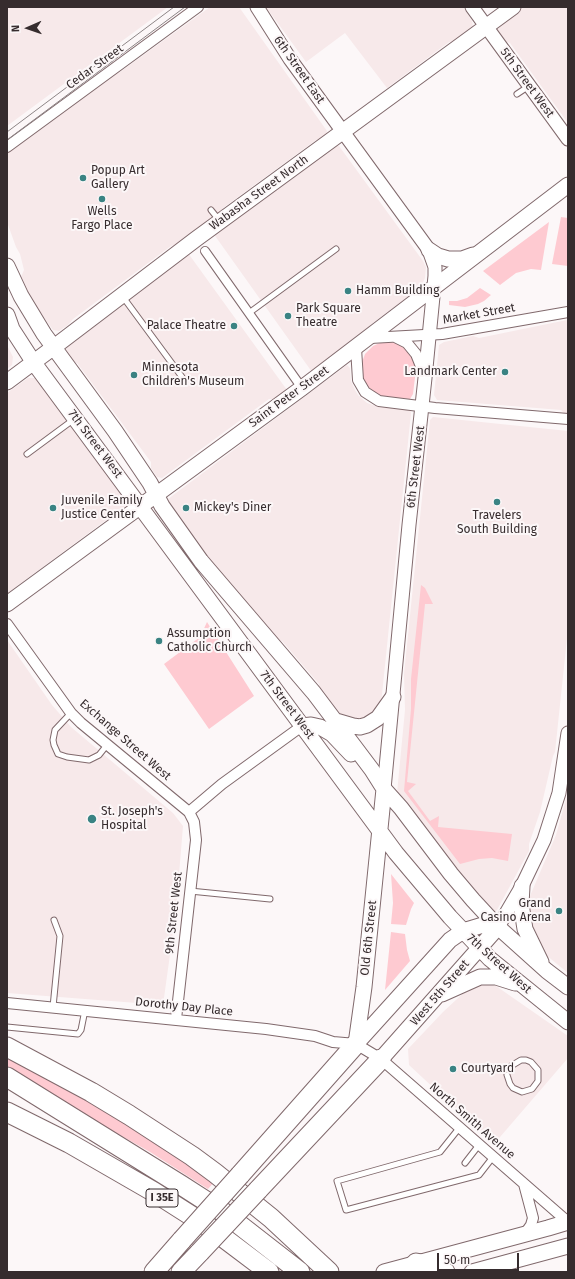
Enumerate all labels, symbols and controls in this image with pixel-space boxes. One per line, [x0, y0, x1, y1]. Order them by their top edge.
north arrow [8, 8, 48, 48]
text: N [9, 25, 22, 32]
street label: 6th Street East [270, 33, 328, 107]
street label: Cedar Street [64, 41, 126, 93]
street label: 5th Street West [497, 45, 557, 121]
street label: Wabasha Street North [207, 152, 311, 234]
place label: Popup Art Gallery [91, 164, 145, 192]
marker: Popup Art Gallery [78, 173, 88, 183]
marker: Wells Fargo Place [97, 194, 107, 204]
place label: Wells Fargo Place [71, 205, 133, 233]
place label: Hamm Building [356, 284, 439, 298]
marker: Hamm Building [343, 286, 353, 296]
street label: Market Street [442, 301, 516, 327]
place label: Park Square Theatre [296, 302, 361, 330]
marker: Park Square Theatre [283, 311, 293, 321]
place label: Palace Theatre [147, 319, 226, 333]
marker: Palace Theatre [229, 321, 239, 331]
place label: Minnesota Children's Museum [142, 361, 244, 389]
street label: Saint Peter Street [246, 363, 332, 431]
place label: Landmark Center [404, 365, 497, 379]
marker: Landmark Center [500, 367, 510, 377]
marker: Minnesota Children's Museum [129, 370, 139, 380]
street label: 7th Street West [65, 407, 125, 481]
street label: 6th Street West [404, 425, 428, 509]
place label: Juvenile Family Justice Center [61, 494, 142, 522]
marker: Travelers South Building [492, 497, 502, 507]
place label: Mickey's Diner [194, 501, 271, 515]
marker: Juvenile Family Justice Center [48, 503, 58, 513]
marker: Mickey's Diner [181, 503, 191, 513]
place label: Travelers South Building [457, 509, 537, 537]
place label: Assumption Catholic Church [167, 627, 252, 655]
marker: Assumption Catholic Church [154, 636, 164, 646]
street label: 7th Street West [257, 668, 317, 742]
street label: Exchange Street West [76, 696, 174, 784]
place label: St. Joseph's Hospital [101, 805, 163, 833]
marker: St. Joseph's Hospital [86, 813, 98, 825]
street label: 9th Street West [163, 871, 185, 955]
place label: Grand Casino Arena [481, 897, 551, 925]
street label: Old 6th Street [358, 900, 380, 976]
marker: Grand Casino Arena [554, 906, 564, 916]
street label: 7th Street West [464, 931, 534, 997]
street label: West 5th Street [408, 957, 472, 1029]
street label: Dorothy Day Place [134, 995, 234, 1019]
place label: Courtyard [461, 1062, 514, 1076]
marker: Courtyard [448, 1064, 458, 1074]
street label: North Smith Avenue [426, 1080, 518, 1162]
road number: I 35E [146, 1189, 178, 1207]
scale bar [439, 1245, 521, 1271]
text: 50 m [444, 1253, 470, 1267]

